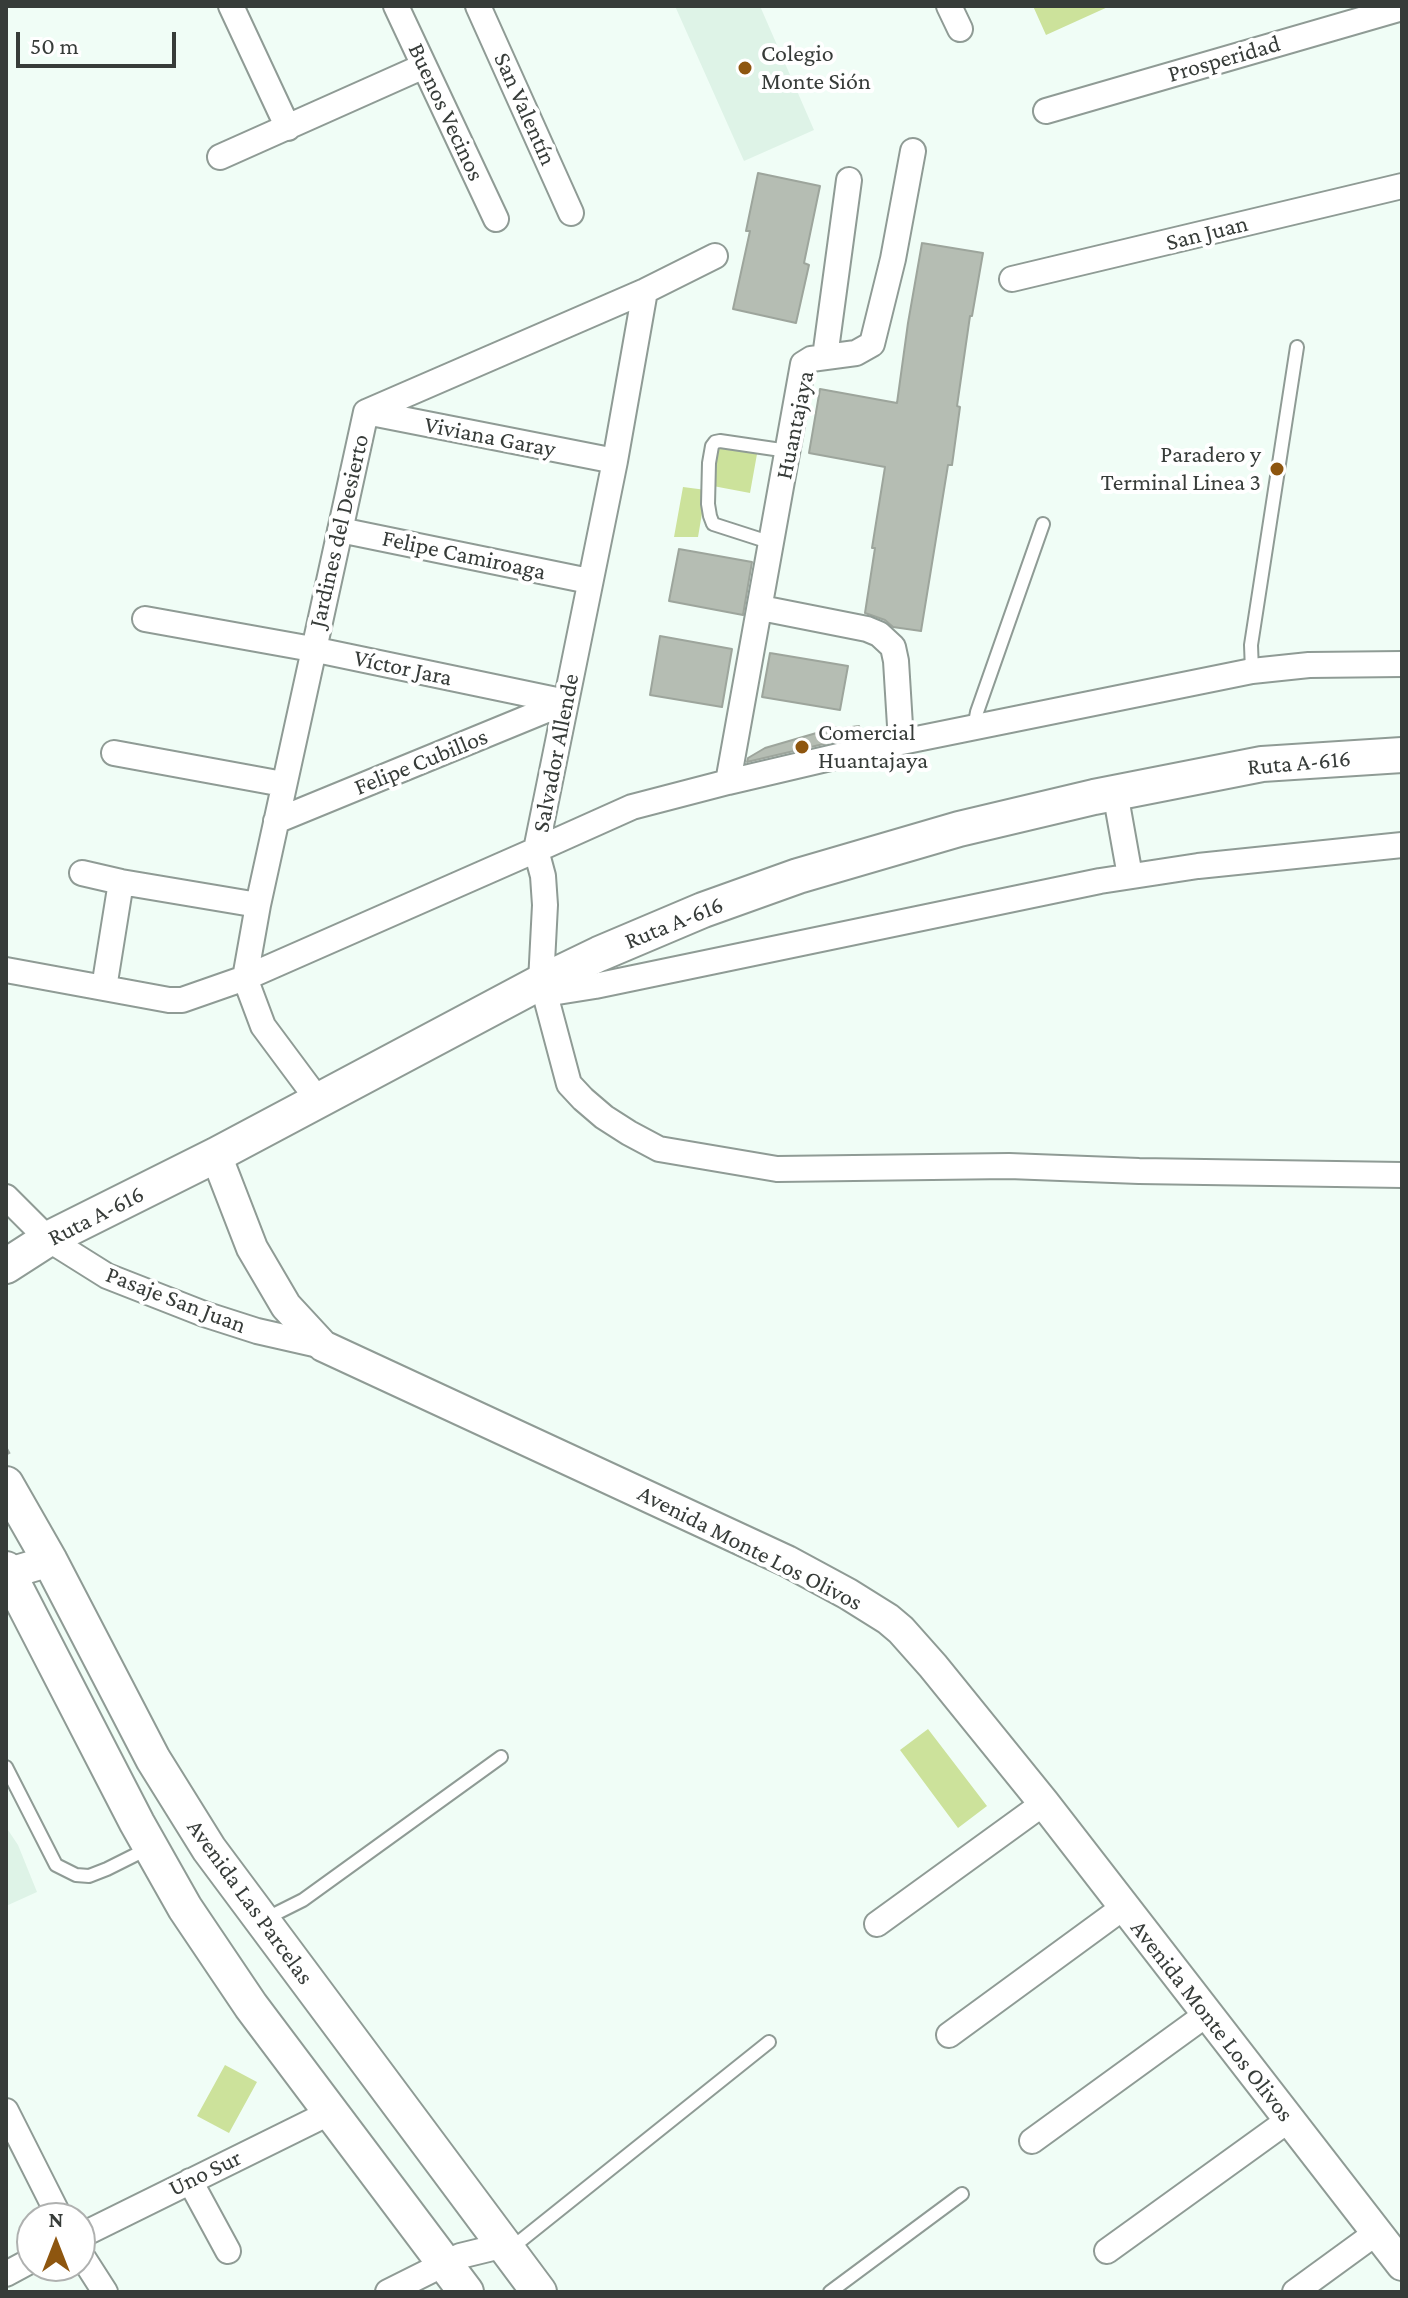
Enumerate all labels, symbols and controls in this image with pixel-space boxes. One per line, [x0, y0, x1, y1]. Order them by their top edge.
scale bar [20, 16, 180, 66]
street label: Prosperidad [1164, 29, 1284, 89]
text: 50 m [30, 32, 79, 59]
street label: Buenos Vecinos [402, 38, 490, 186]
place label: Colegio Monte Sión [761, 40, 871, 96]
street label: San Valentín [487, 48, 563, 170]
marker: Colegio Monte Sión [736, 59, 754, 77]
street label: San Juan [1163, 209, 1251, 257]
street label: Huantajaya [769, 368, 821, 482]
street label: Viviana Garay [422, 410, 558, 464]
street label: Jardines del Desierto [303, 432, 375, 630]
place label: Paradero y Terminal Linea 3 [1101, 441, 1261, 497]
marker: Paradero y Terminal Linea 3 [1268, 460, 1286, 478]
street label: Felipe Camiroaga [380, 524, 548, 586]
street label: Víctor Jara [351, 644, 455, 692]
street label: Salvador Allende [526, 671, 586, 835]
place label: Comercial Huantajaya [818, 719, 928, 775]
street label: Felipe Cubillos [350, 722, 492, 802]
marker: Comercial Huantajaya [793, 738, 811, 756]
street label: Ruta A-616 [1246, 744, 1352, 782]
street label: Ruta A-616 [620, 890, 728, 956]
street label: Ruta A-616 [43, 1180, 149, 1252]
street label: Pasaje San Juan [102, 1260, 250, 1340]
street label: Avenida Monte Los Olivos [633, 1479, 867, 1617]
street label: Avenida Las Parcelas [180, 1814, 320, 1990]
street label: Avenida Monte Los Olivos [1124, 1914, 1300, 2128]
street label: Uno Sur [164, 2143, 246, 2203]
north arrow [16, 2202, 96, 2282]
text: N [49, 2207, 64, 2232]

